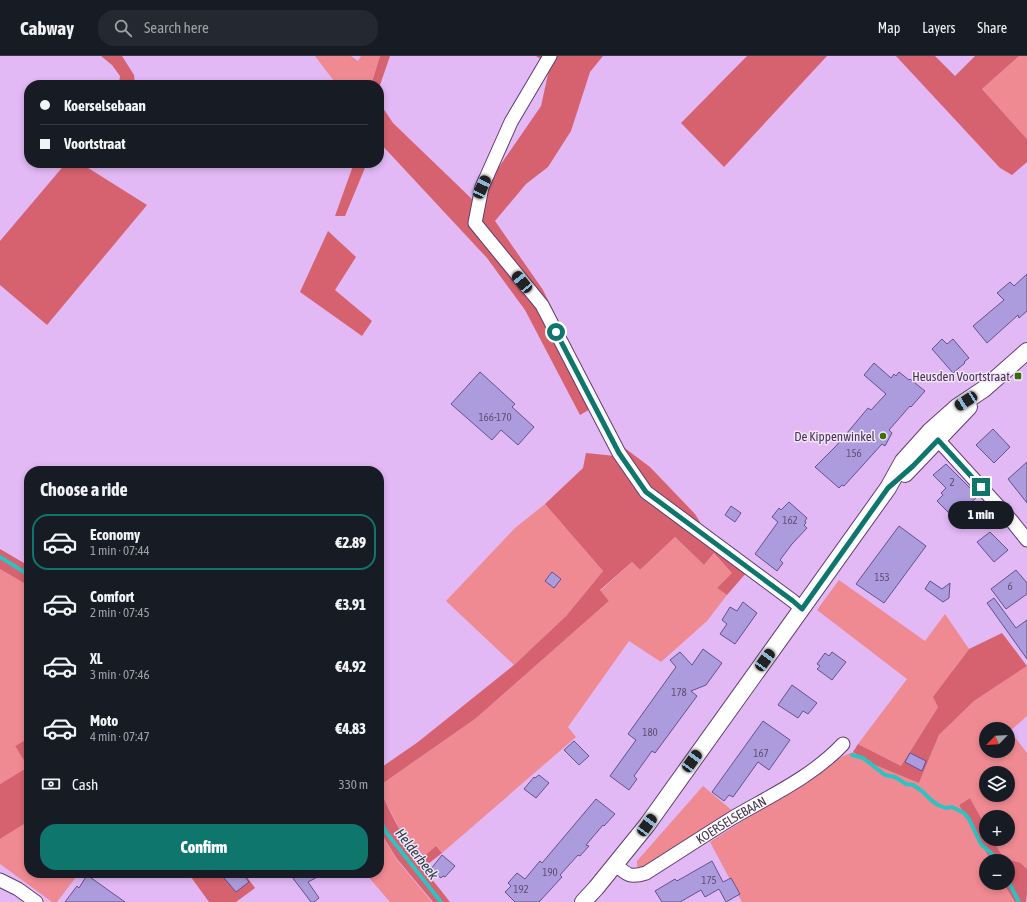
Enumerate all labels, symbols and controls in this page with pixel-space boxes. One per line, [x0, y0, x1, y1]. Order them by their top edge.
search box [98, 10, 378, 46]
text: Cabway [20, 17, 74, 39]
icon: search [112, 17, 134, 39]
text: Search here [144, 19, 209, 36]
text: Map [878, 20, 900, 36]
text: Layers [922, 20, 955, 36]
text: Share [977, 20, 1007, 36]
text: Koerselsebaan [64, 97, 146, 114]
text: Voortstraat [64, 135, 126, 152]
car [471, 174, 493, 200]
car [510, 269, 534, 295]
route start [547, 323, 565, 341]
place label: Heusden Voortstraat [912, 369, 1010, 384]
marker: Heusden Voortstraat [1013, 371, 1023, 381]
car [953, 389, 979, 413]
house number: 166-170 [478, 411, 512, 423]
place label: De Kippenwinkel [794, 429, 876, 444]
marker: De Kippenwinkel [878, 431, 888, 441]
house number: 156 [846, 447, 862, 459]
house number: 2 [949, 476, 955, 488]
route end [972, 478, 990, 496]
text: Choose a ride [40, 479, 128, 500]
callout: 1 min [948, 501, 1014, 529]
text: 1 min [968, 507, 994, 522]
house number: 162 [782, 514, 798, 526]
icon: car [42, 524, 78, 560]
text: Economy [90, 526, 140, 543]
text: €2.89 [335, 534, 366, 551]
text: 1 min · 07:44 [90, 543, 150, 558]
house number: 153 [874, 571, 890, 583]
house number: 6 [1007, 580, 1013, 592]
icon: car [42, 586, 78, 622]
text: Comfort [90, 588, 134, 605]
text: €3.91 [335, 596, 366, 613]
text: 2 min · 07:45 [90, 605, 150, 620]
car [753, 647, 777, 673]
icon: car [42, 648, 78, 684]
text: XL [90, 650, 103, 667]
text: €4.92 [335, 658, 366, 675]
text: 3 min · 07:46 [90, 667, 150, 682]
house number: 178 [671, 686, 687, 698]
icon: car [42, 710, 78, 746]
text: Moto [90, 712, 118, 729]
text: €4.83 [335, 720, 366, 737]
north arrow [979, 722, 1015, 758]
map controls [979, 722, 1015, 890]
house number: 180 [642, 726, 658, 738]
text: 4 min · 07:47 [90, 729, 150, 744]
house number: 167 [753, 747, 769, 759]
car [680, 748, 704, 774]
button: layers [979, 766, 1015, 802]
icon: cash [40, 773, 62, 795]
text: Cash [72, 776, 98, 793]
text: 330 m [339, 777, 368, 792]
street label: KOERSELSEBAAN [693, 794, 769, 847]
button: + [979, 810, 1015, 846]
car [635, 812, 659, 838]
button: Confirm [40, 824, 368, 870]
water label: Helderbeek [392, 825, 442, 883]
button: − [979, 854, 1015, 890]
house number: 190 [542, 866, 558, 878]
house number: 175 [701, 874, 717, 886]
house number: 192 [513, 883, 529, 895]

